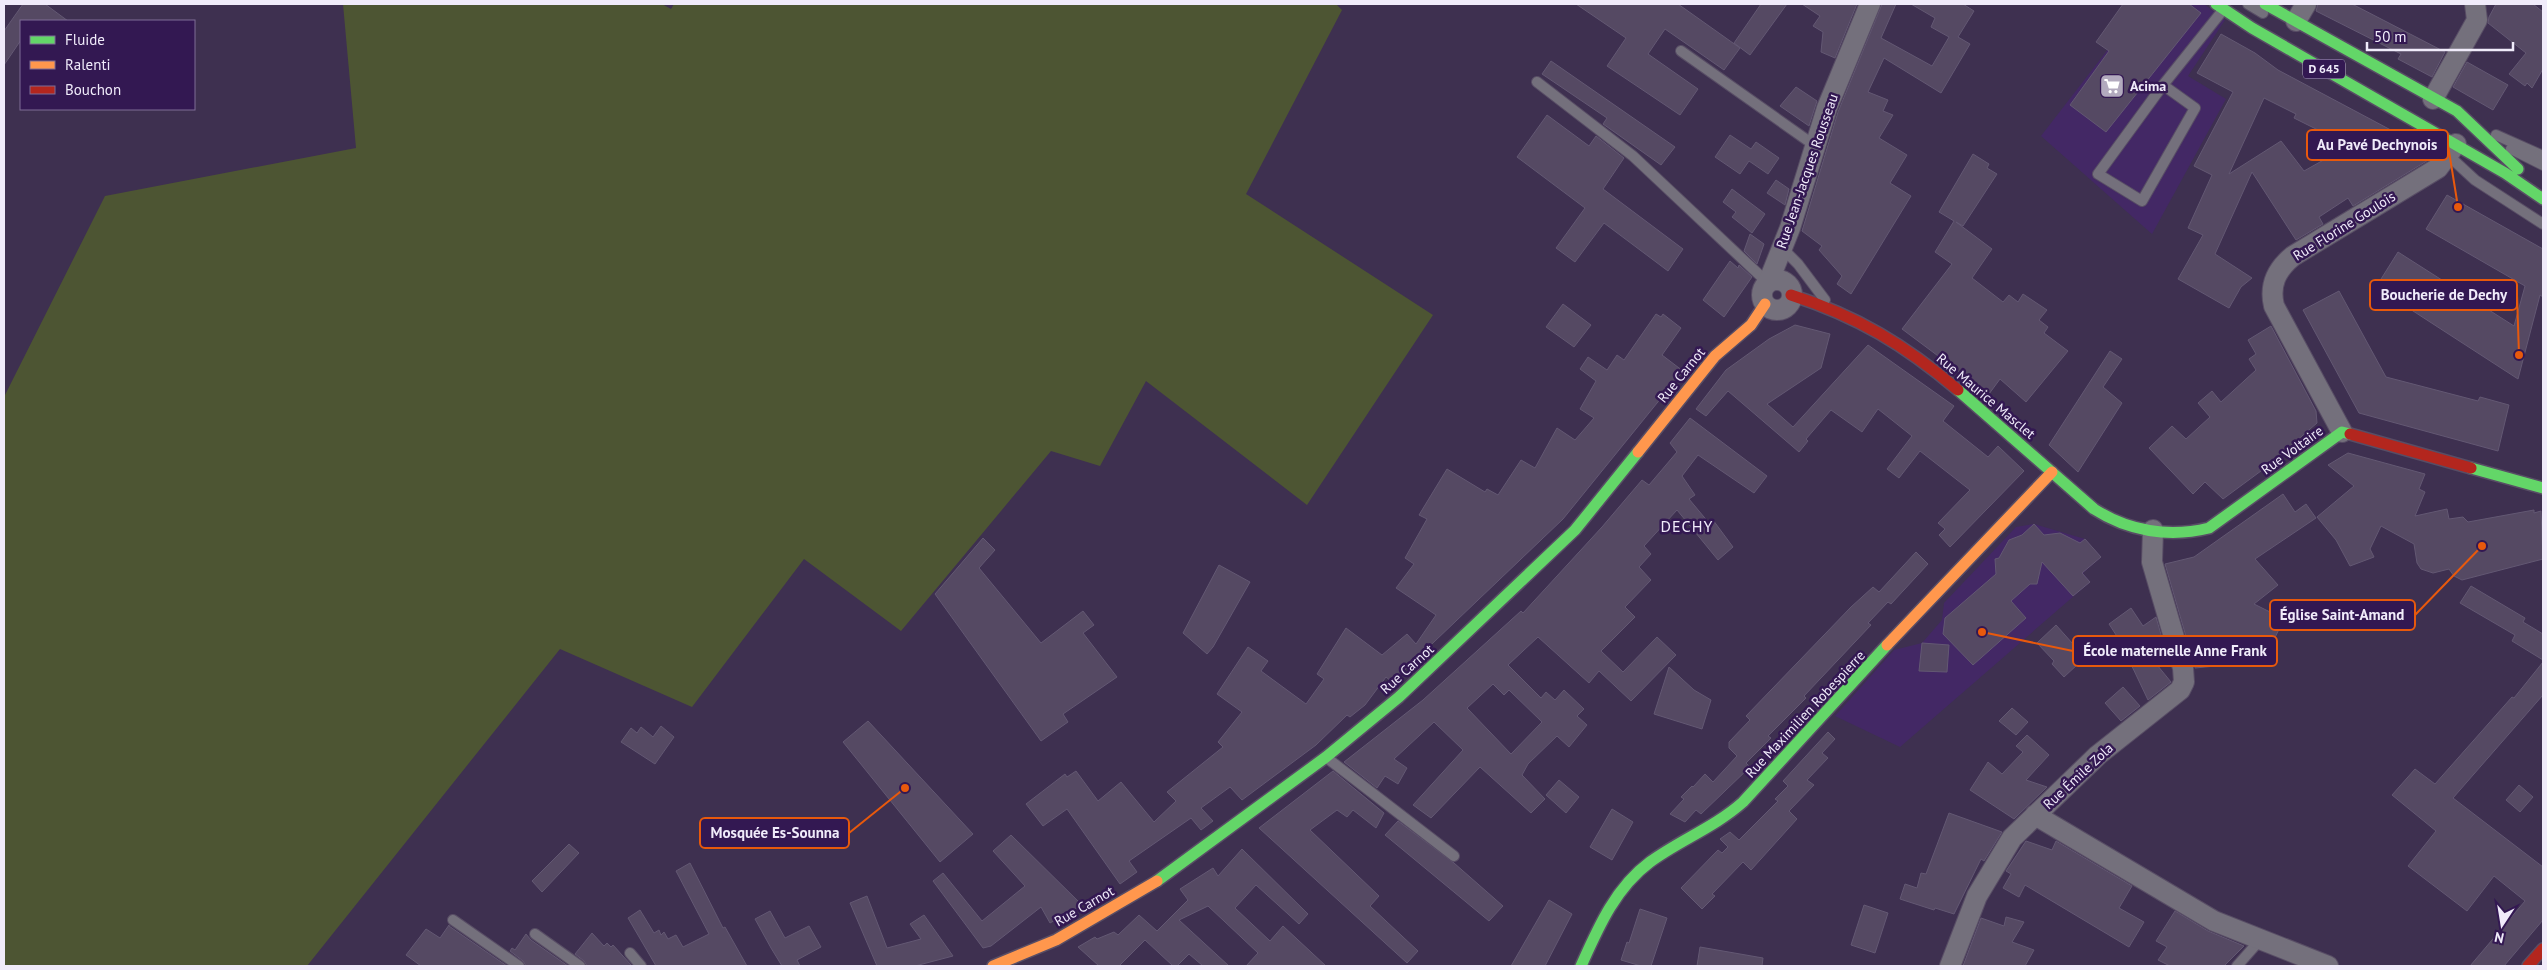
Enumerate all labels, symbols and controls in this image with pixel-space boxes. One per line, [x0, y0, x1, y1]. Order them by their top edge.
legend [20, 20, 195, 110]
scale bar [2367, 20, 2513, 52]
text: 50 m [2374, 27, 2407, 46]
text: Fluide [65, 30, 105, 49]
text: Ralenti [65, 55, 111, 74]
road number: D 645 [2303, 60, 2345, 78]
supermarket icon: Acima [2099, 73, 2125, 99]
place label: Acima [2130, 77, 2166, 95]
text: Bouchon [65, 80, 121, 99]
street label: Rue Jean-Jacques Rousseau [1772, 91, 1842, 251]
callout: Au Pavé Dechynois [2307, 130, 2448, 160]
text: Au Pavé Dechynois [2317, 135, 2437, 154]
street label: Rue Florine Goulois [2289, 187, 2399, 265]
callout: Boucherie de Dechy [2370, 280, 2517, 310]
text: Boucherie de Dechy [2381, 285, 2508, 304]
street label: Rue Carnot [1653, 344, 1709, 406]
street label: Rue Maurice Masclet [1933, 349, 2039, 443]
street label: Rue Voltaire [2257, 421, 2327, 479]
district label: DECHY [1661, 516, 1713, 536]
callout: Église Saint-Amand [2270, 600, 2415, 630]
text: Église Saint-Amand [2280, 605, 2404, 624]
callout: École maternelle Anne Frank [2073, 636, 2277, 666]
street label: Rue Carnot [1376, 640, 1438, 698]
text: École maternelle Anne Frank [2083, 641, 2267, 660]
street label: Rue Maximilien Robespierre [1741, 646, 1869, 782]
street label: Rue Émile Zola [2039, 739, 2117, 813]
callout: Mosquée Es-Sounna [700, 818, 849, 848]
text: Mosquée Es-Sounna [711, 823, 839, 842]
street label: Rue Carnot [1051, 882, 1117, 930]
north arrow [2477, 900, 2527, 950]
text: N [2493, 928, 2506, 947]

